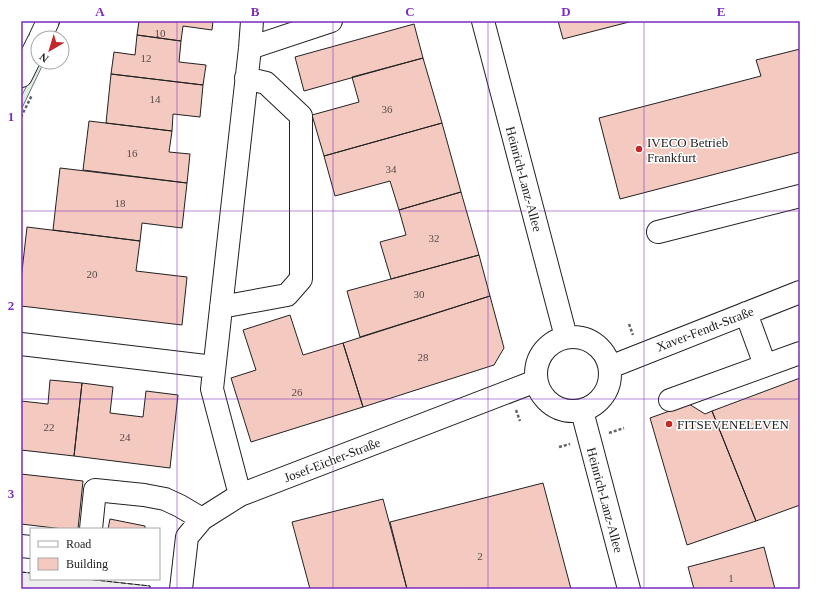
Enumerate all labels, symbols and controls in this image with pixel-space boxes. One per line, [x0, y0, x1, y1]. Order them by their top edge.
text: A [95, 4, 105, 19]
text: B [251, 4, 260, 19]
text: C [405, 4, 415, 19]
text: D [561, 4, 571, 19]
text: E [717, 4, 725, 19]
house number: 10 [155, 27, 166, 39]
north arrow [30, 30, 70, 70]
text: N [37, 51, 51, 65]
house number: 12 [141, 52, 152, 64]
house number: 14 [150, 93, 161, 105]
house number: 36 [382, 103, 393, 115]
text: 1 [8, 109, 14, 124]
street label: Heinrich-Lanz-Allee [503, 125, 545, 233]
place label: IVECO Betrieb Frankfurt [647, 135, 728, 165]
marker: IVECO Betrieb Frankfurt [634, 144, 644, 154]
house number: 16 [127, 147, 138, 159]
house number: 34 [386, 163, 397, 175]
house number: 18 [115, 197, 126, 209]
house number: 32 [429, 232, 440, 244]
house number: 20 [87, 268, 98, 280]
house number: 30 [414, 288, 425, 300]
text: 2 [8, 298, 14, 313]
street label: Xaver-Fendt-Straße [654, 303, 756, 354]
house number: 28 [418, 351, 429, 363]
house number: 26 [292, 386, 303, 398]
place label: FITSEVENELEVEN [677, 417, 790, 432]
marker: FITSEVENELEVEN [664, 419, 674, 429]
house number: 22 [44, 421, 55, 433]
house number: 24 [120, 431, 131, 443]
street label: Josef-Eicher-Straße [282, 435, 383, 485]
street label: Heinrich-Lanz-Allee [584, 446, 626, 554]
text: 3 [8, 486, 15, 501]
legend [30, 528, 160, 580]
text: Road [66, 537, 91, 551]
house number: 2 [477, 550, 483, 562]
text: Building [66, 557, 108, 571]
house number: 1 [728, 572, 734, 584]

